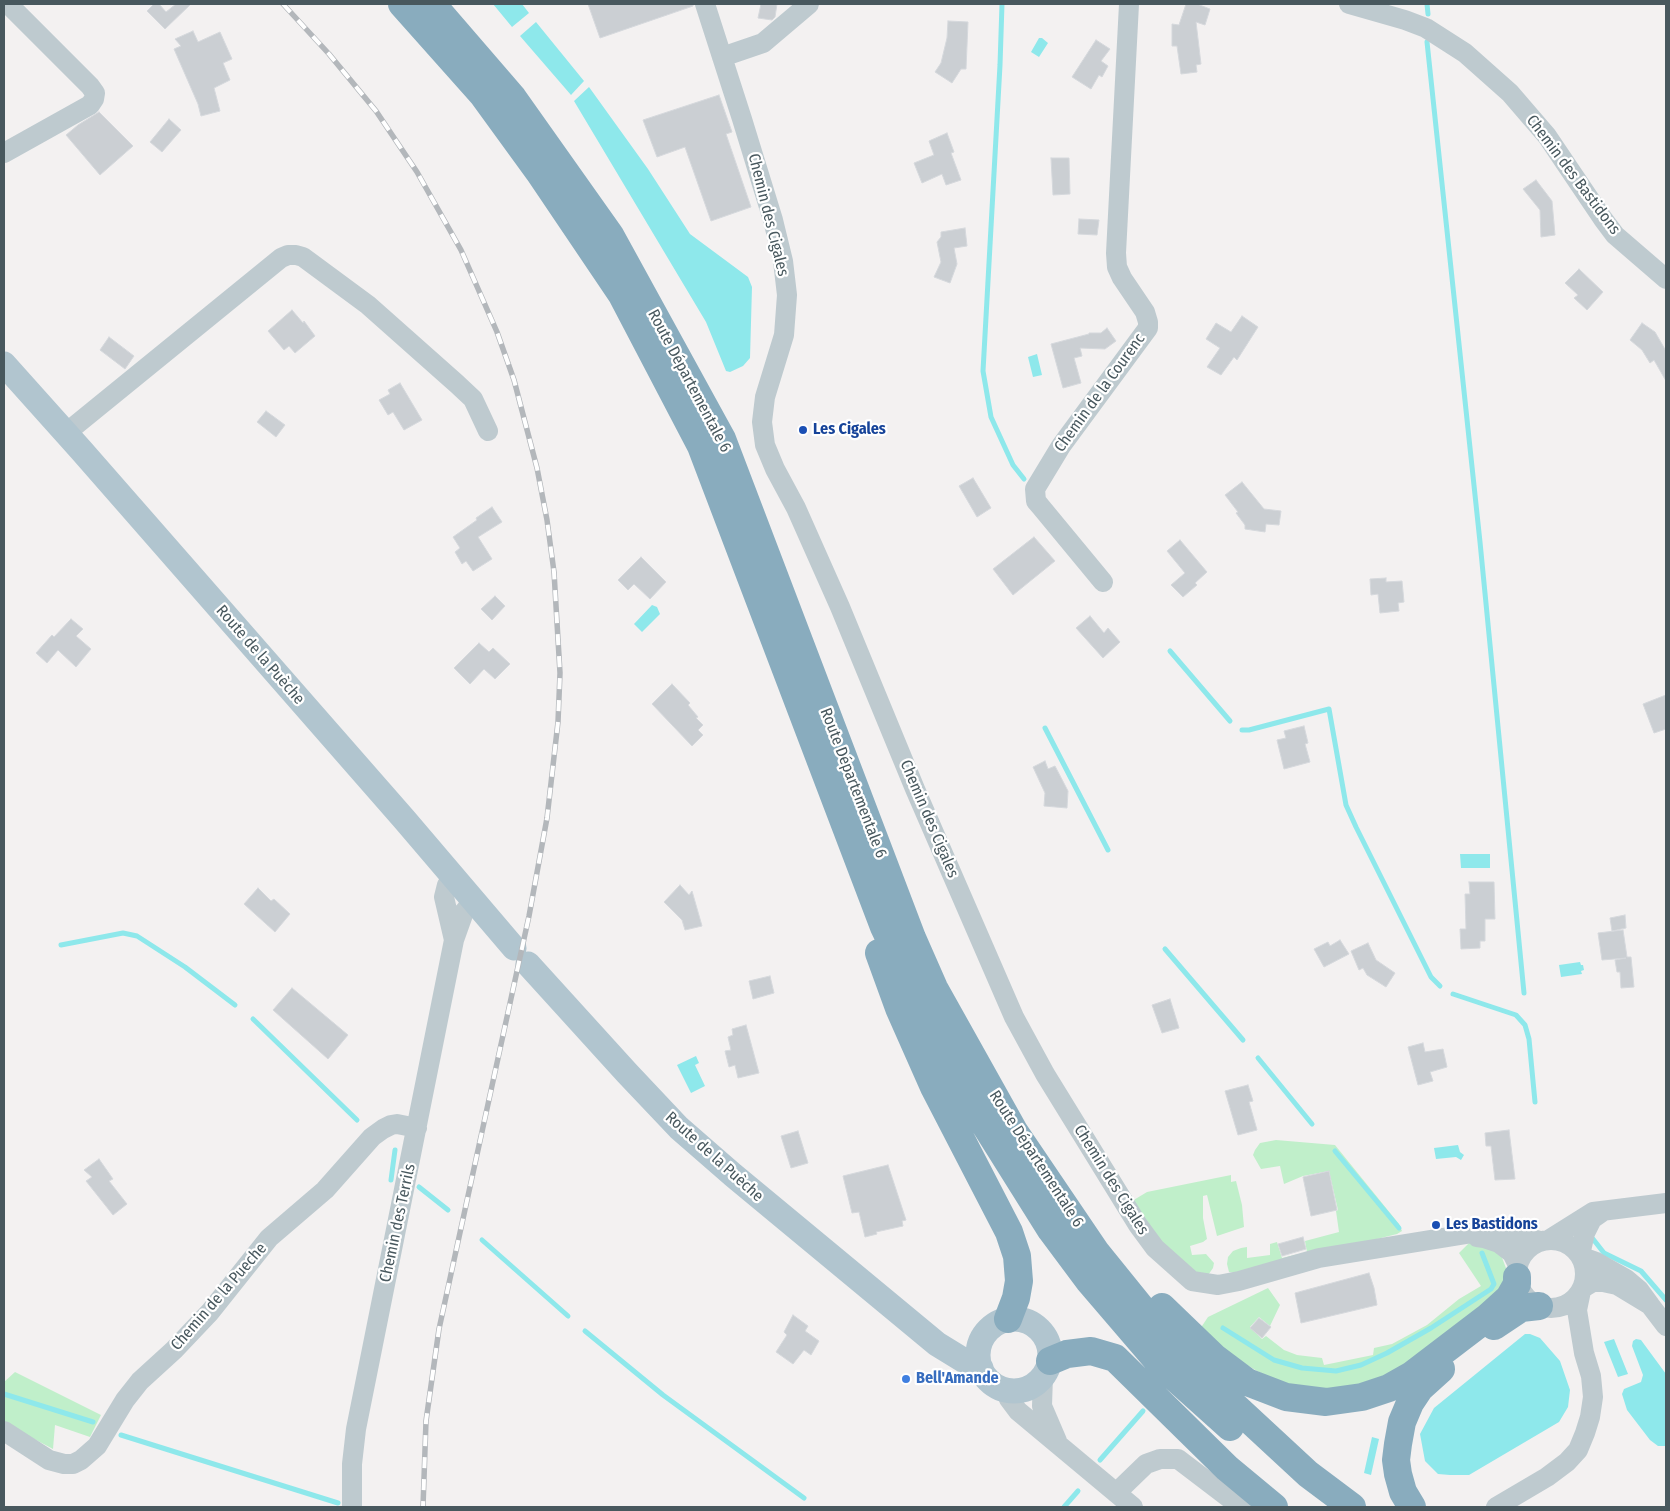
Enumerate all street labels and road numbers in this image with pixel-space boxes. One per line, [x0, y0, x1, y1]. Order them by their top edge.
street label: Chemin des Bastidons [1522, 111, 1624, 239]
street label: Chemin des Cigales [743, 152, 793, 278]
street label: Route Départementale 6 [643, 306, 735, 456]
street label: Chemin de la Courenc [1051, 330, 1149, 456]
street label: Route de la Puèche [212, 601, 308, 709]
street label: Route Départementale 6 [816, 705, 890, 861]
street label: Chemin des Cigales [896, 757, 962, 881]
street label: Route Départementale 6 [985, 1087, 1087, 1231]
street label: Route de la Puèche [661, 1108, 767, 1206]
street label: Chemin des Cigales [1070, 1122, 1152, 1238]
street label: Chemin des Terrils [376, 1162, 420, 1284]
street label: Chemin de la Pueche [167, 1239, 271, 1355]

